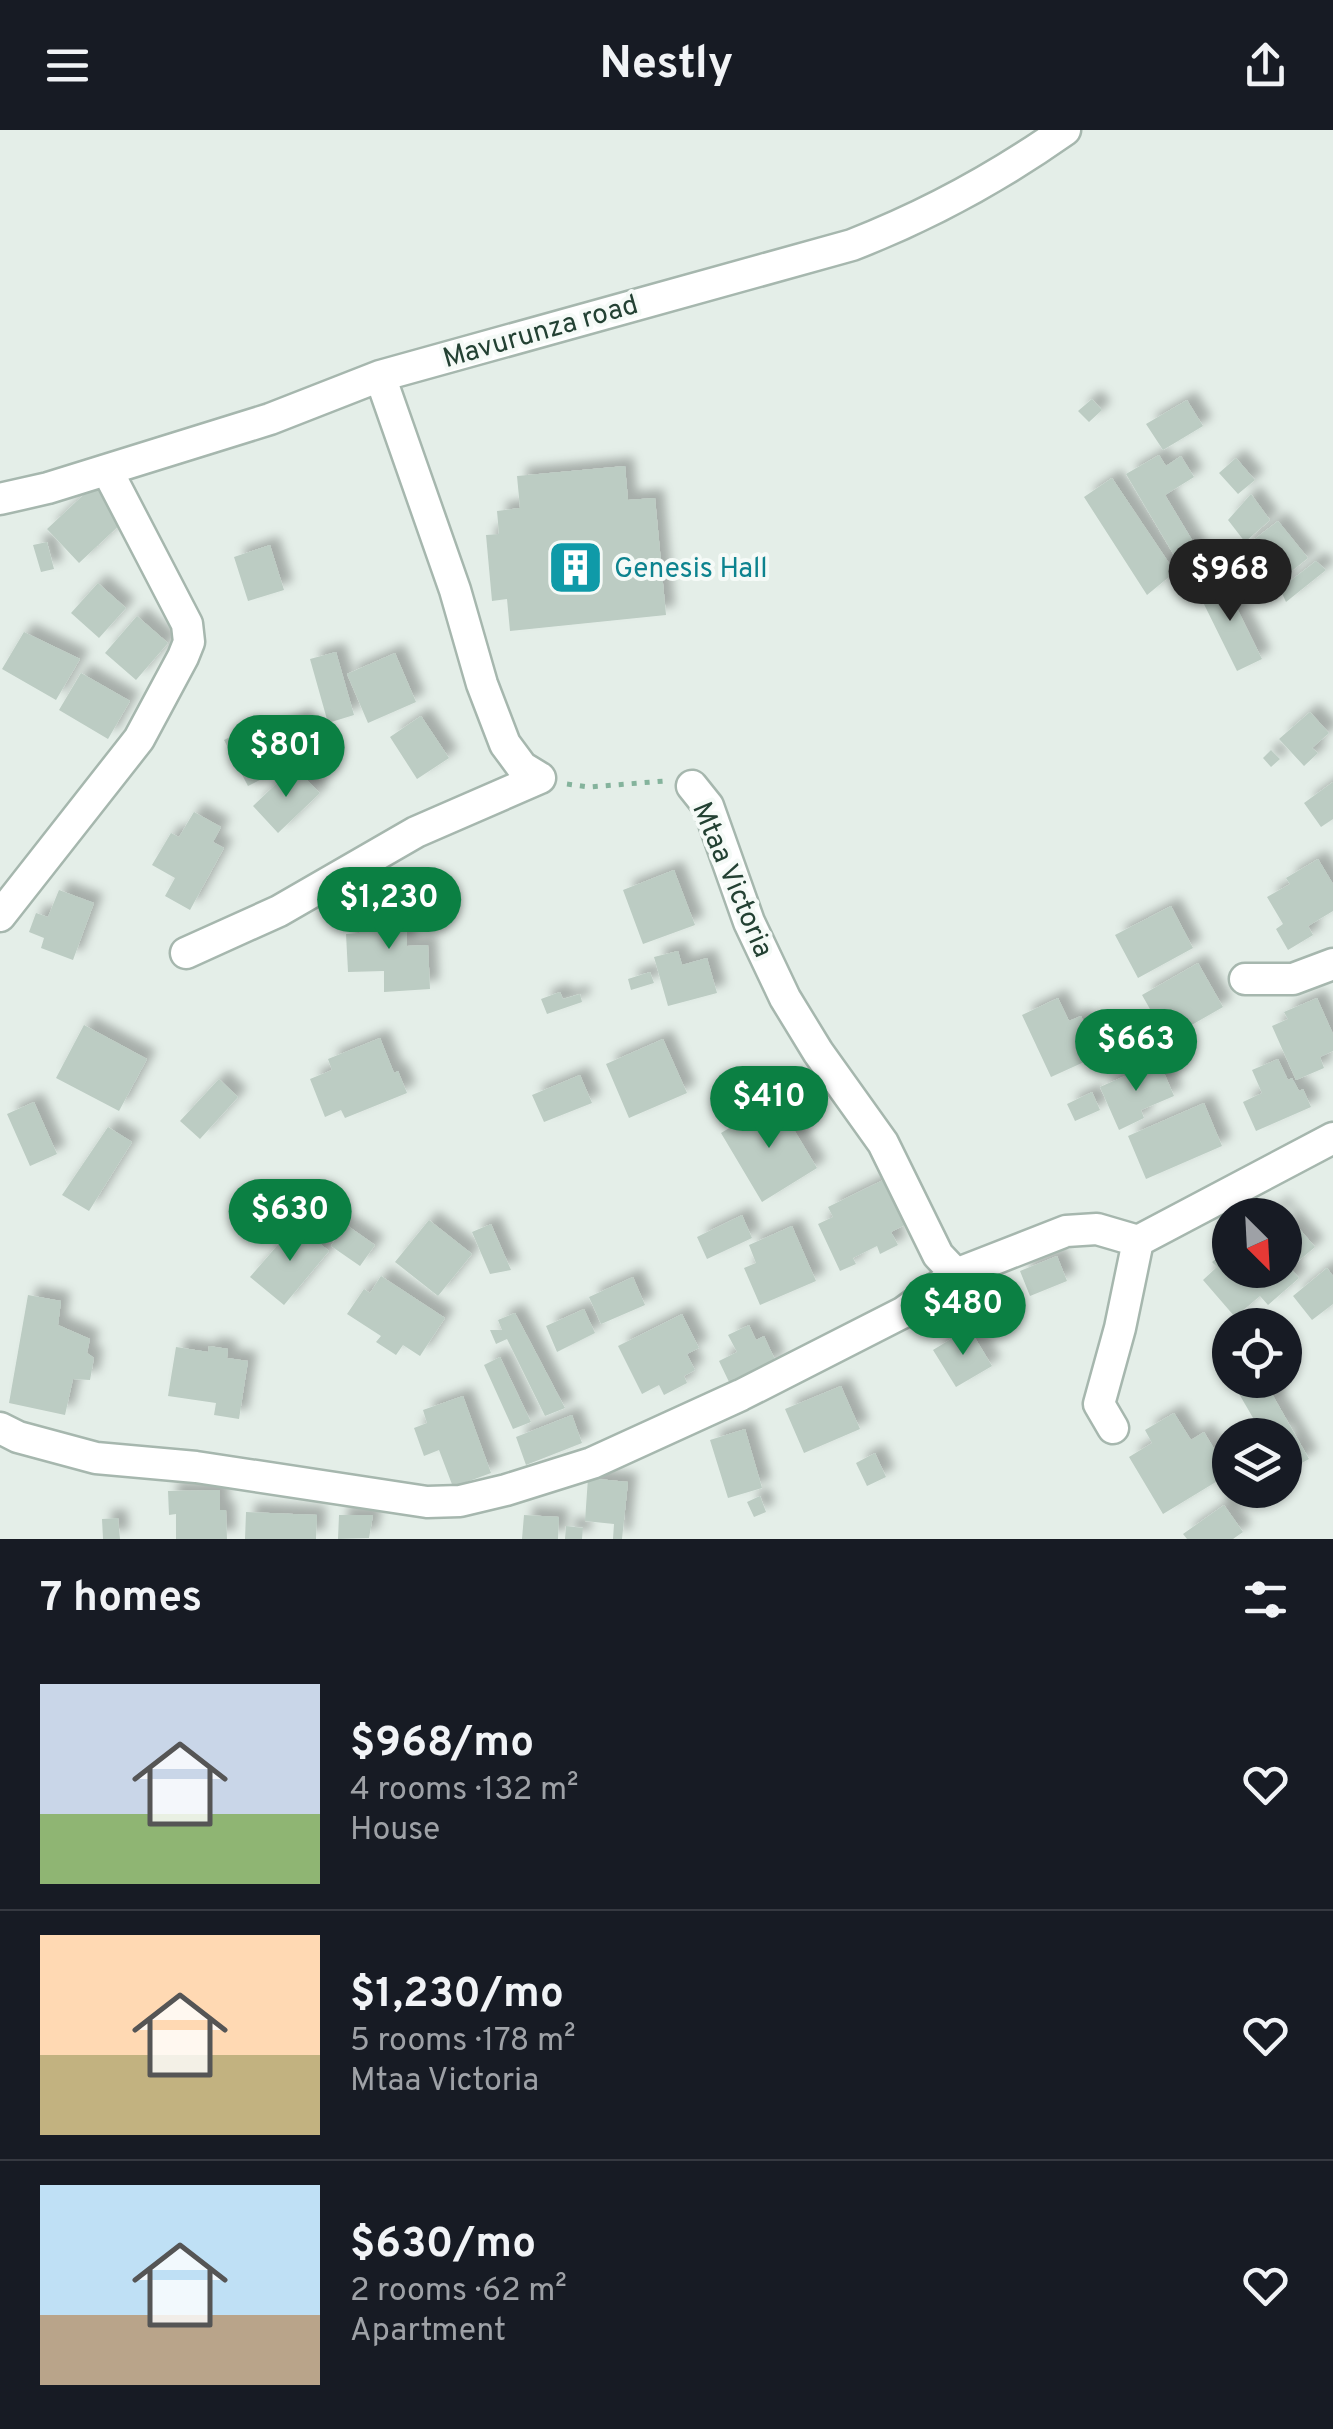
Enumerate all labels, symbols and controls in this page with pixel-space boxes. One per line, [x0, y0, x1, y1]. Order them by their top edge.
text: Nestly [600, 37, 733, 94]
icon: menu [40, 38, 95, 93]
icon: share [1238, 38, 1293, 93]
street label: Mavurunza road [439, 288, 643, 378]
building icon: Genesis Hall [545, 537, 605, 597]
pin: $968 [1171, 539, 1289, 624]
text: $968 [1191, 551, 1269, 591]
place label: Genesis Hall [614, 552, 768, 588]
pin: $801 [227, 715, 345, 800]
text: $801 [250, 727, 322, 767]
street label: Mtaa Victoria [682, 797, 780, 963]
pin: $1,230 [308, 867, 470, 952]
text: $1,230 [339, 879, 439, 919]
pin: $663 [1077, 1009, 1195, 1094]
text: $663 [1097, 1021, 1175, 1061]
pin: $410 [710, 1066, 828, 1151]
text: $410 [732, 1078, 806, 1118]
pin: $630 [231, 1179, 349, 1264]
text: $630 [251, 1191, 329, 1231]
north arrow [1212, 1198, 1302, 1288]
map controls [1212, 1198, 1302, 1508]
pin: $480 [904, 1273, 1022, 1358]
text: $480 [923, 1285, 1003, 1325]
button: locate [1212, 1308, 1302, 1398]
button: layers [1212, 1418, 1302, 1508]
icon: filters [1238, 1572, 1293, 1627]
text: 7 homes [40, 1573, 202, 1626]
text: $968/mo [350, 1718, 534, 1771]
icon: home [120, 1724, 240, 1844]
icon: heart [1238, 1757, 1293, 1812]
text: 4 rooms · 132 m² [350, 1771, 579, 1811]
text: House [350, 1811, 440, 1851]
text: $1,230/mo [350, 1969, 564, 2022]
icon: home [120, 1975, 240, 2095]
icon: heart [1238, 2008, 1293, 2063]
text: 5 rooms · 178 m² [350, 2022, 576, 2062]
text: Mtaa Victoria [350, 2062, 539, 2102]
text: $630/mo [350, 2219, 536, 2272]
icon: home [120, 2225, 240, 2345]
icon: heart [1238, 2258, 1293, 2313]
text: 2 rooms · 62 m² [350, 2272, 567, 2312]
text: Apartment [350, 2312, 506, 2352]

